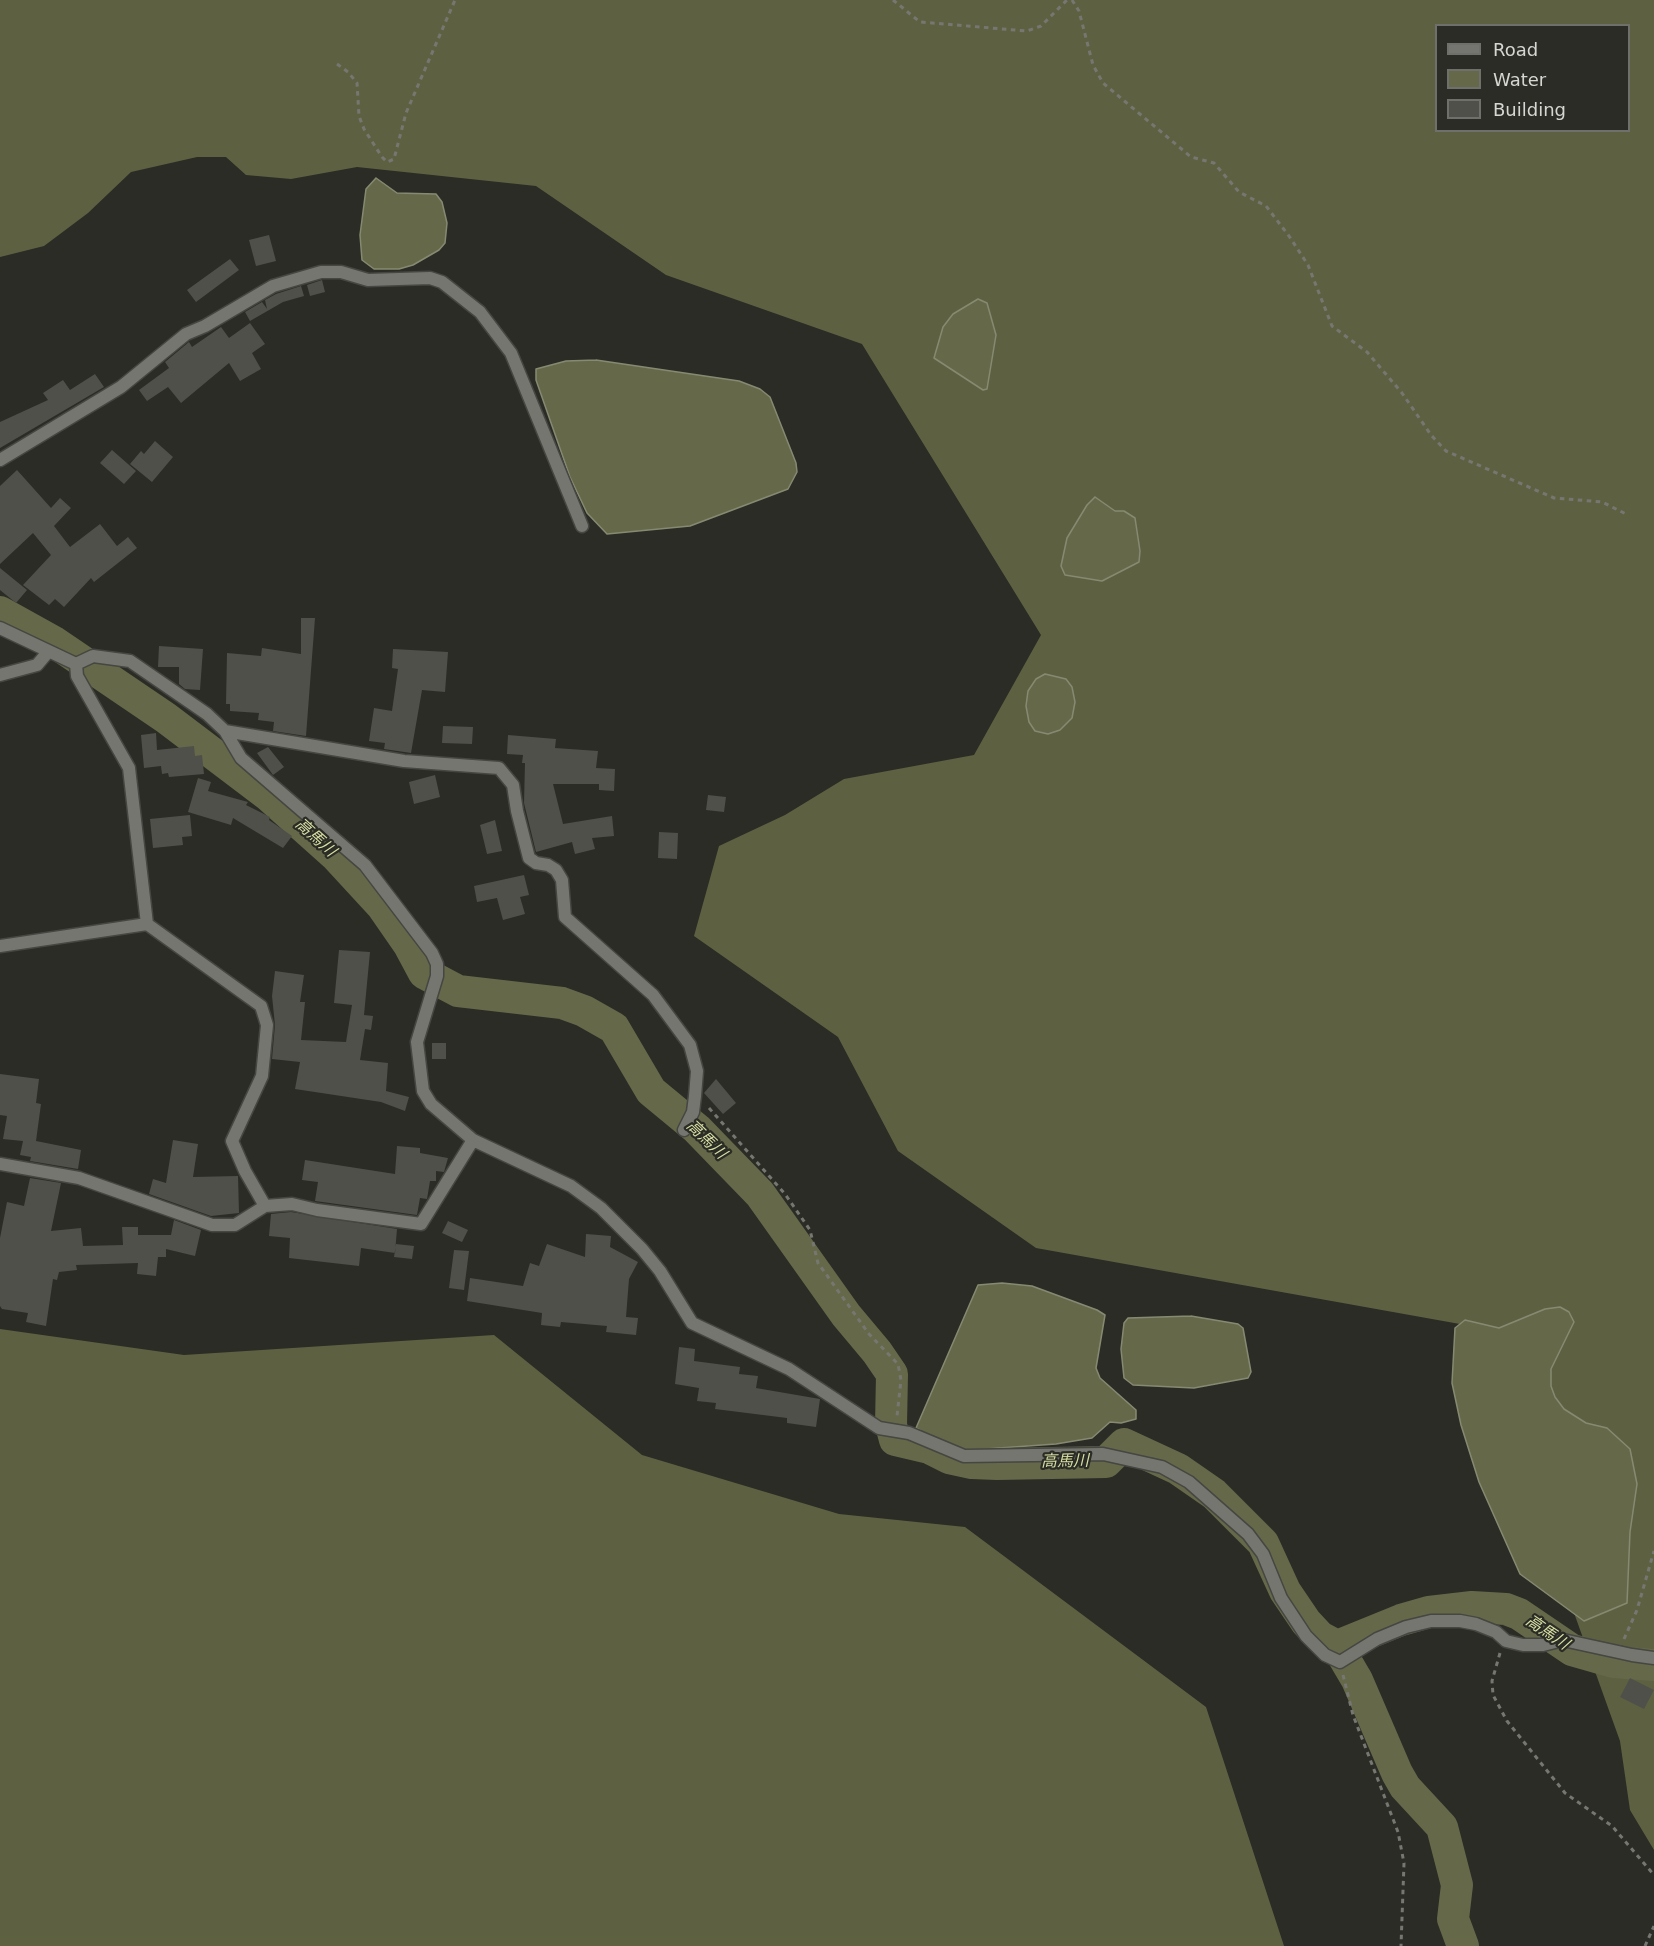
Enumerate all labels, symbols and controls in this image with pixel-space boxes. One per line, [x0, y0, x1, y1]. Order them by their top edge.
legend [1435, 24, 1630, 132]
text: Road [1493, 39, 1538, 60]
text: Water [1493, 69, 1546, 90]
text: Building [1493, 99, 1566, 120]
water label: 高馬川 [291, 815, 339, 861]
water label: 高馬川 [682, 1116, 730, 1164]
water label: 高馬川 [1041, 1452, 1089, 1472]
water label: 高馬川 [1522, 1612, 1572, 1654]

